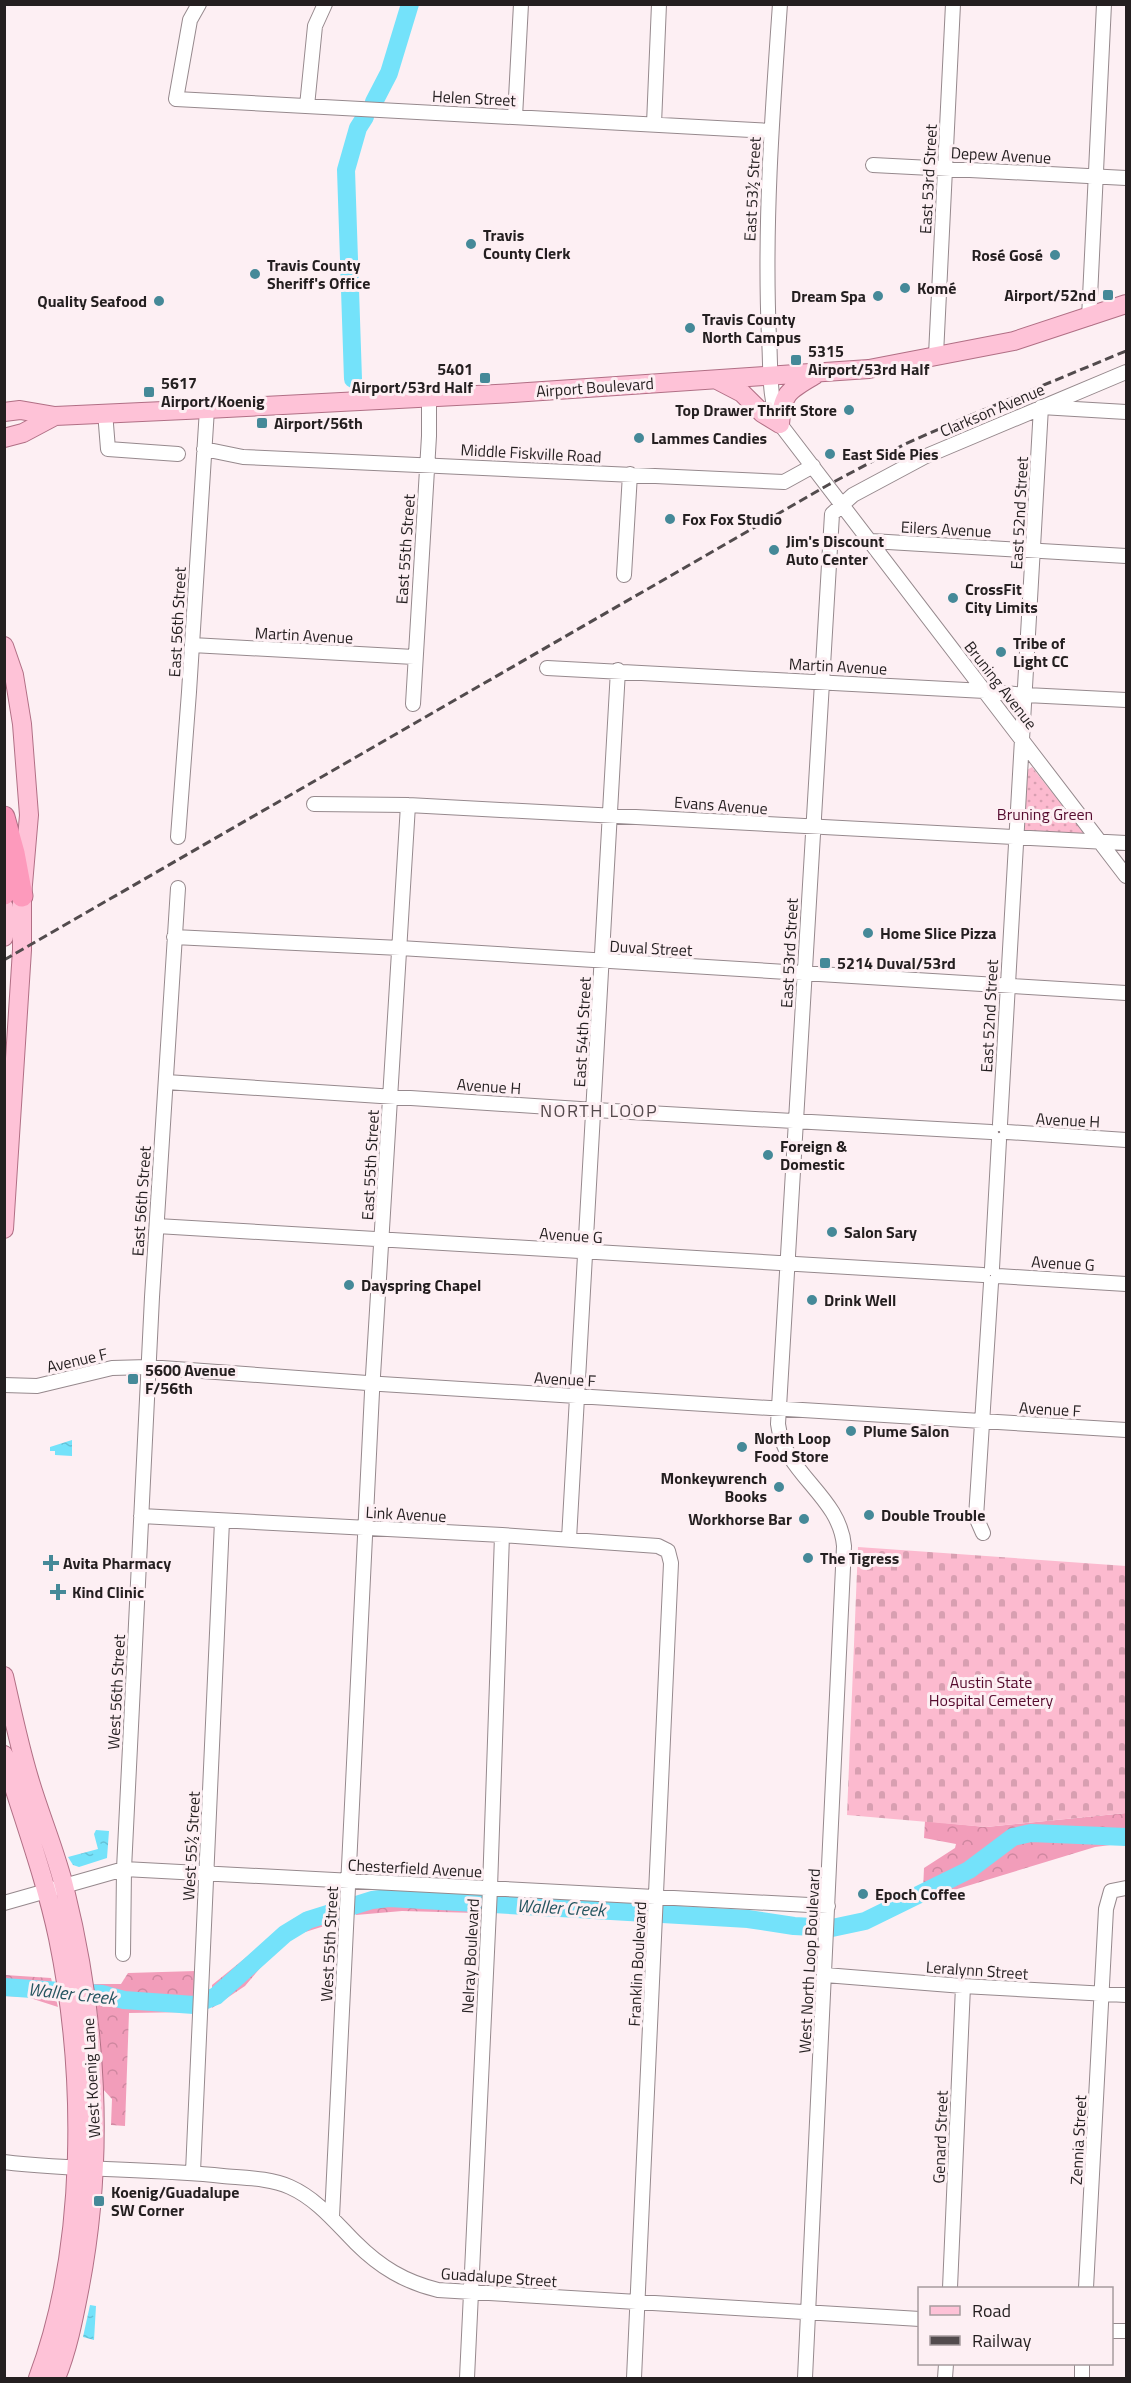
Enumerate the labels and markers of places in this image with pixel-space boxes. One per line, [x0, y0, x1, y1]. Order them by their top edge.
place label: Travis County Clerk [483, 223, 571, 265]
marker: Travis County Clerk [464, 237, 478, 251]
place label: Rosé Gosé [971, 243, 1043, 267]
marker: Rosé Gosé [1048, 248, 1062, 262]
place label: Travis County Sheriff's Office [267, 253, 370, 295]
marker: Travis County Sheriff's Office [248, 267, 262, 281]
place label: Komé [917, 276, 956, 300]
marker: Komé [898, 281, 912, 295]
place label: Airport/52nd [1004, 283, 1096, 307]
place label: Dream Spa [791, 284, 866, 308]
marker: Airport/52nd [1101, 288, 1115, 302]
place label: Quality Seafood [37, 289, 147, 313]
marker: Dream Spa [871, 289, 885, 303]
marker: Quality Seafood [152, 294, 166, 308]
place label: Travis County North Campus [702, 307, 801, 349]
marker: Travis County North Campus [683, 321, 697, 335]
place label: 5315 Airport/53rd Half [808, 339, 930, 381]
marker: 5315 Airport/53rd Half [789, 353, 803, 367]
place label: 5401 Airport/53rd Half [352, 357, 473, 399]
place label: 5617 Airport/Koenig [161, 371, 265, 413]
marker: 5401 Airport/53rd Half [478, 371, 492, 385]
marker: 5617 Airport/Koenig [142, 385, 156, 399]
place label: Top Drawer Thrift Store [675, 398, 837, 422]
marker: Top Drawer Thrift Store [842, 403, 856, 417]
place label: Airport/56th [274, 411, 363, 435]
marker: Airport/56th [255, 416, 269, 430]
place label: Lammes Candies [651, 426, 767, 450]
marker: Lammes Candies [632, 431, 646, 445]
place label: East Side Pies [842, 442, 939, 466]
marker: East Side Pies [823, 447, 837, 461]
place label: Fox Fox Studio [682, 507, 782, 531]
marker: Fox Fox Studio [663, 512, 677, 526]
place label: Jim's Discount Auto Center [786, 529, 884, 571]
marker: Jim's Discount Auto Center [767, 543, 781, 557]
place label: CrossFit City Limits [965, 577, 1038, 619]
marker: CrossFit City Limits [946, 591, 960, 605]
place label: Tribe of Light CC [1013, 631, 1069, 673]
marker: Tribe of Light CC [994, 645, 1008, 659]
place label: Home Slice Pizza [880, 921, 997, 945]
marker: Home Slice Pizza [861, 926, 875, 940]
place label: 5214 Duval/53rd [837, 951, 956, 975]
marker: 5214 Duval/53rd [818, 956, 832, 970]
place label: Foreign & Domestic [780, 1134, 848, 1176]
marker: Foreign & Domestic [761, 1148, 775, 1162]
place label: Salon Sary [844, 1220, 917, 1244]
marker: Salon Sary [825, 1225, 839, 1239]
place label: Dayspring Chapel [361, 1273, 481, 1297]
marker: Dayspring Chapel [342, 1278, 356, 1292]
place label: Drink Well [824, 1288, 896, 1312]
marker: Drink Well [805, 1293, 819, 1307]
place label: 5600 Avenue F/56th [145, 1358, 236, 1400]
marker: 5600 Avenue F/56th [126, 1372, 140, 1386]
place label: Plume Salon [863, 1419, 949, 1443]
marker: Plume Salon [844, 1424, 858, 1438]
place label: North Loop Food Store [754, 1426, 831, 1468]
marker: North Loop Food Store [735, 1440, 749, 1454]
place label: Monkeywrench Books [661, 1466, 767, 1508]
marker: Monkeywrench Books [772, 1480, 786, 1494]
place label: Double Trouble [881, 1503, 985, 1527]
place label: Workhorse Bar [688, 1507, 792, 1531]
marker: Double Trouble [862, 1508, 876, 1522]
marker: Workhorse Bar [797, 1512, 811, 1526]
place label: The Tigress [820, 1546, 899, 1570]
place label: Avita Pharmacy [63, 1551, 171, 1575]
marker: The Tigress [801, 1551, 815, 1565]
marker: Avita Pharmacy [44, 1556, 58, 1570]
place label: Kind Clinic [72, 1580, 144, 1604]
marker: Kind Clinic [49, 1583, 67, 1601]
place label: Epoch Coffee [875, 1882, 965, 1906]
marker: Epoch Coffee [856, 1887, 870, 1901]
place label: Koenig/Guadalupe SW Corner [111, 2180, 239, 2222]
marker: Koenig/Guadalupe SW Corner [92, 2194, 106, 2208]

